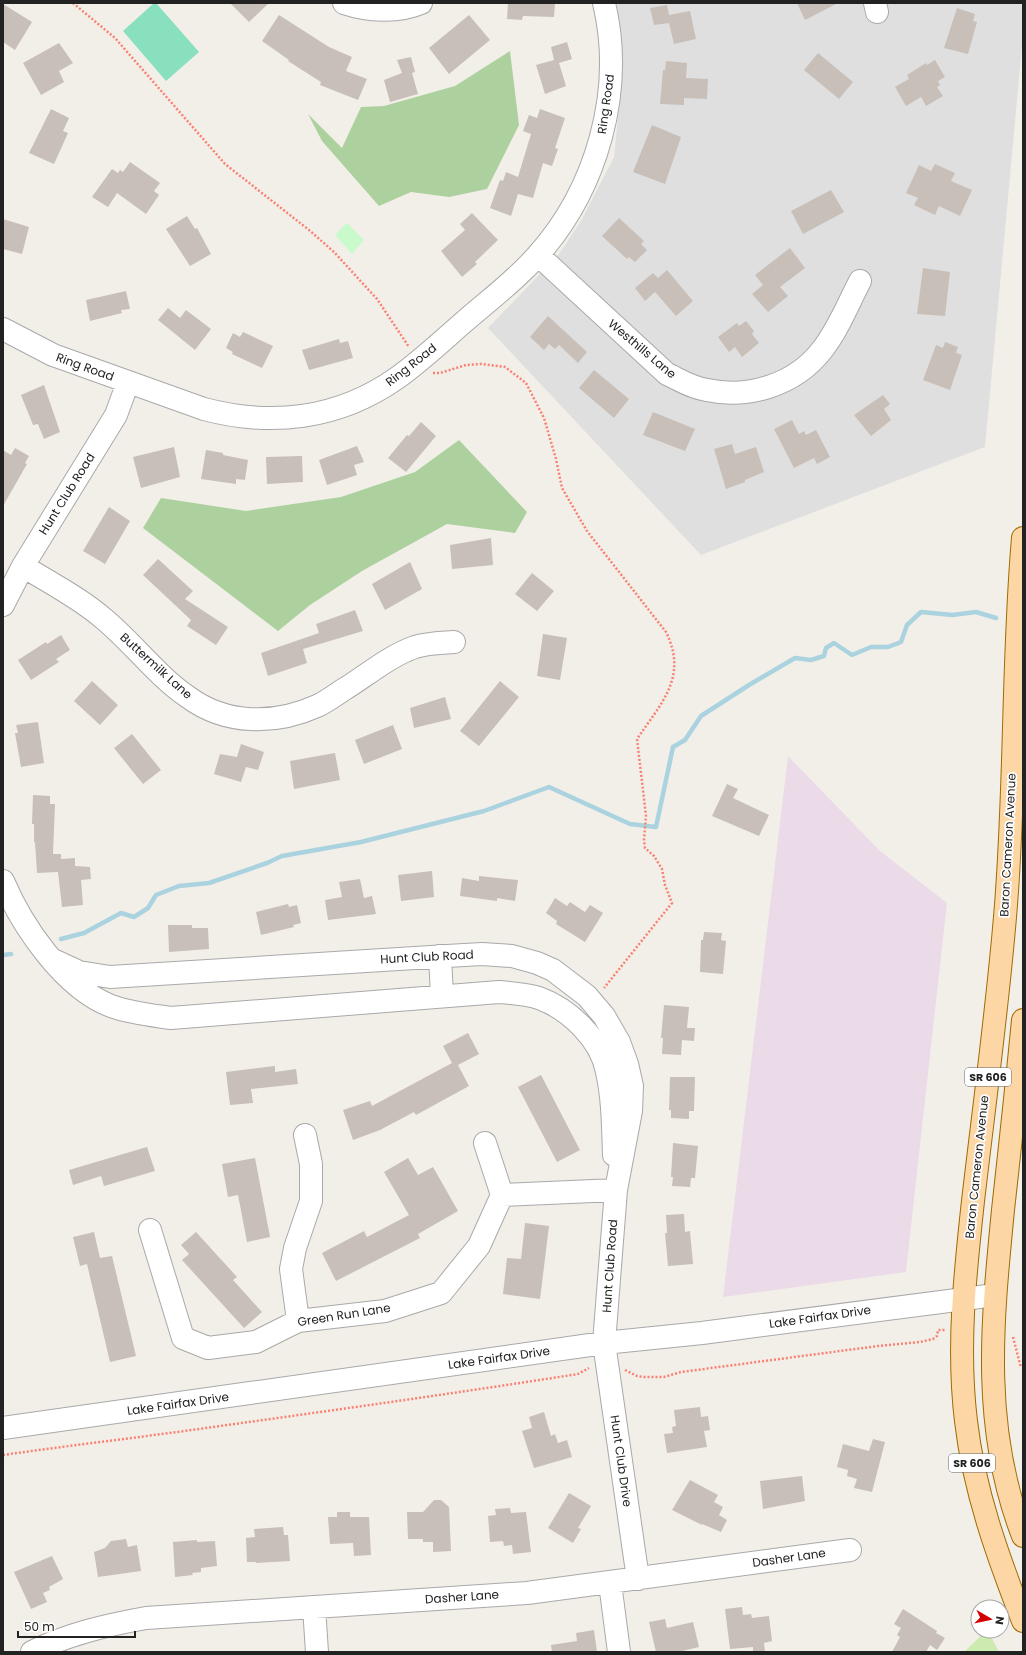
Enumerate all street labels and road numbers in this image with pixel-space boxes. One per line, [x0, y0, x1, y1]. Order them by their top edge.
street label: Ring Road [593, 73, 618, 135]
street label: Westhills Lane [605, 315, 680, 382]
street label: Ring Road [382, 339, 440, 390]
street label: Ring Road [54, 348, 116, 385]
street label: Hunt Club Road [35, 450, 99, 538]
street label: Buttermilk Lane [117, 629, 196, 703]
street label: Baron Cameron Avenue [995, 773, 1020, 917]
street label: Hunt Club Road [380, 946, 474, 967]
road number: SR 606 [965, 1068, 1011, 1086]
street label: Baron Cameron Avenue [961, 1095, 992, 1239]
street label: Hunt Club Road [598, 1219, 621, 1313]
street label: Green Run Lane [296, 1299, 392, 1330]
street label: Lake Fairfax Drive [768, 1301, 872, 1332]
street label: Lake Fairfax Drive [447, 1342, 551, 1373]
street label: Lake Fairfax Drive [126, 1388, 230, 1419]
street label: Hunt Club Drive [607, 1414, 636, 1508]
road number: SR 606 [949, 1454, 995, 1472]
street label: Dasher Lane [751, 1544, 827, 1571]
street label: Dasher Lane [424, 1585, 500, 1608]

